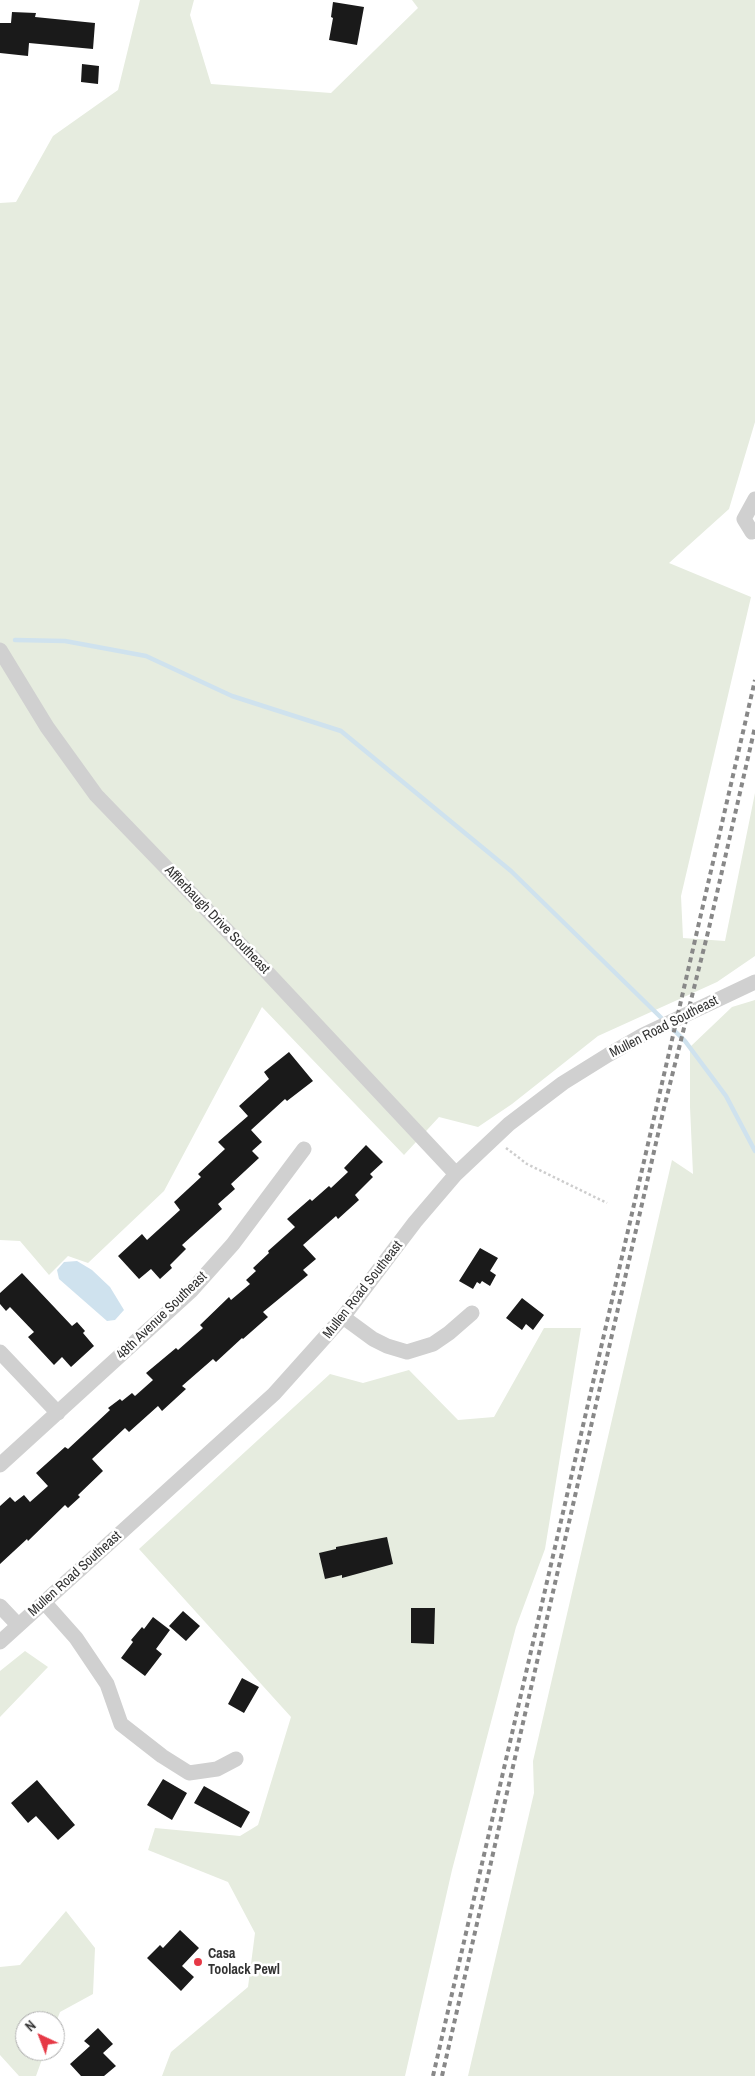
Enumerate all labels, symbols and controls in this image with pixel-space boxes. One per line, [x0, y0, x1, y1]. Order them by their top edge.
street label: Afflerbaugh Drive Southeast [161, 862, 273, 978]
street label: Mullen Road Southeast [607, 992, 721, 1062]
street label: Mullen Road Southeast [320, 1238, 406, 1342]
street label: 48th Avenue Southeast [113, 1269, 211, 1363]
street label: Mullen Road Southeast [25, 1528, 125, 1620]
place label: Casa Toolack Pewl [208, 1946, 280, 1978]
marker: Casa Toolack Pewl [192, 1956, 204, 1968]
north arrow [15, 2011, 65, 2061]
text: N [21, 2016, 40, 2035]

